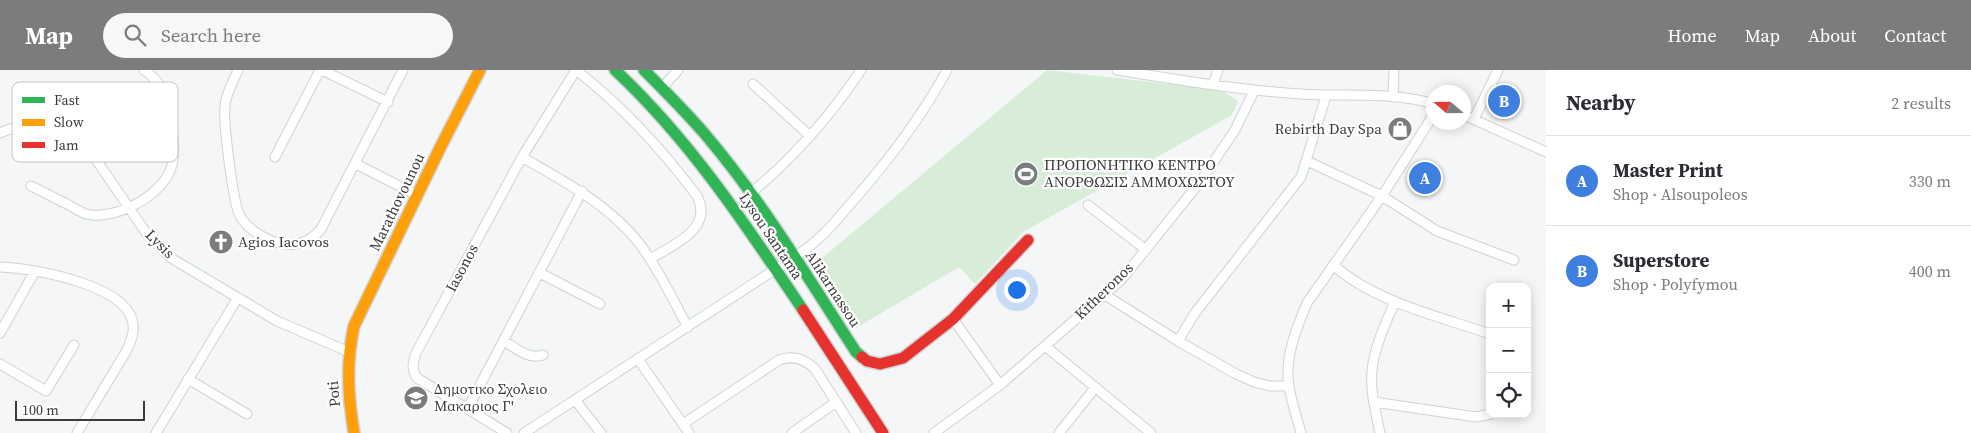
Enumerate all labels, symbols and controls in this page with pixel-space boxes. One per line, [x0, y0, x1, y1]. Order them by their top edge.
search box [103, 13, 453, 58]
text: Map [25, 19, 73, 52]
icon: search [121, 21, 149, 49]
text: Search here [161, 22, 261, 48]
text: Home [1668, 23, 1717, 48]
text: Map [1745, 23, 1780, 48]
text: About [1808, 23, 1856, 48]
text: Contact [1884, 23, 1946, 48]
legend [12, 82, 178, 162]
pin: B [1488, 82, 1520, 120]
north arrow [1426, 85, 1471, 130]
text: Nearby [1566, 88, 1636, 117]
text: Fast [54, 90, 80, 110]
text: 2 results [1891, 92, 1951, 114]
text: Slow [54, 112, 84, 132]
shop icon: Rebirth Day Spa [1387, 116, 1413, 142]
place label: Rebirth Day Spa [1275, 118, 1382, 139]
text: Jam [53, 135, 79, 155]
street label: Marathovounou [364, 149, 429, 254]
place label: ΠΡΟΠΟΝΗΤΙΚΟ ΚΕΝΤΡΟ ΑΝΟΡΘΩΣΙΣ ΑΜΜΟΧΩΣΤΟΥ [1044, 154, 1235, 192]
text: Master Print [1613, 157, 1723, 183]
pin: A [1409, 159, 1441, 197]
sports icon: ΠΡΟΠΟΝΗΤΙΚΟ ΚΕΝΤΡΟ ΑΝΟΡΘΩΣΙΣ ΑΜΜΟΧΩΣΤΟΥ [1013, 161, 1039, 187]
text: A [1577, 170, 1587, 192]
text: 330 m [1909, 170, 1951, 192]
text: Shop · Alsoupoleos [1613, 183, 1748, 205]
street label: Lysou Santama [735, 188, 808, 284]
street label: Lysis [141, 224, 180, 263]
church icon: Agios Iacovos [208, 229, 234, 255]
place label: Agios Iacovos [238, 231, 329, 252]
street label: Iasonos [440, 240, 483, 295]
street label: Alikarnassou [801, 246, 866, 331]
text: Superstore [1613, 247, 1709, 273]
street label: Kitheronos [1070, 257, 1138, 324]
text: B [1577, 260, 1587, 282]
text: 400 m [1909, 260, 1951, 282]
text: Shop · Polyfymou [1613, 273, 1738, 295]
your location [1004, 277, 1030, 303]
map controls [1486, 283, 1531, 418]
button: + [1486, 283, 1531, 328]
button: − [1486, 328, 1531, 373]
button: locate [1486, 373, 1531, 418]
place label: Δημοτικο Σχολειο Μακαριος Γ' [434, 378, 547, 416]
street label: Poti [322, 380, 345, 408]
school or university icon: Δημοτικο Σχολειο Μακαριος Γ' [403, 385, 429, 411]
scale bar [15, 398, 145, 421]
text: 100 m [22, 400, 59, 420]

